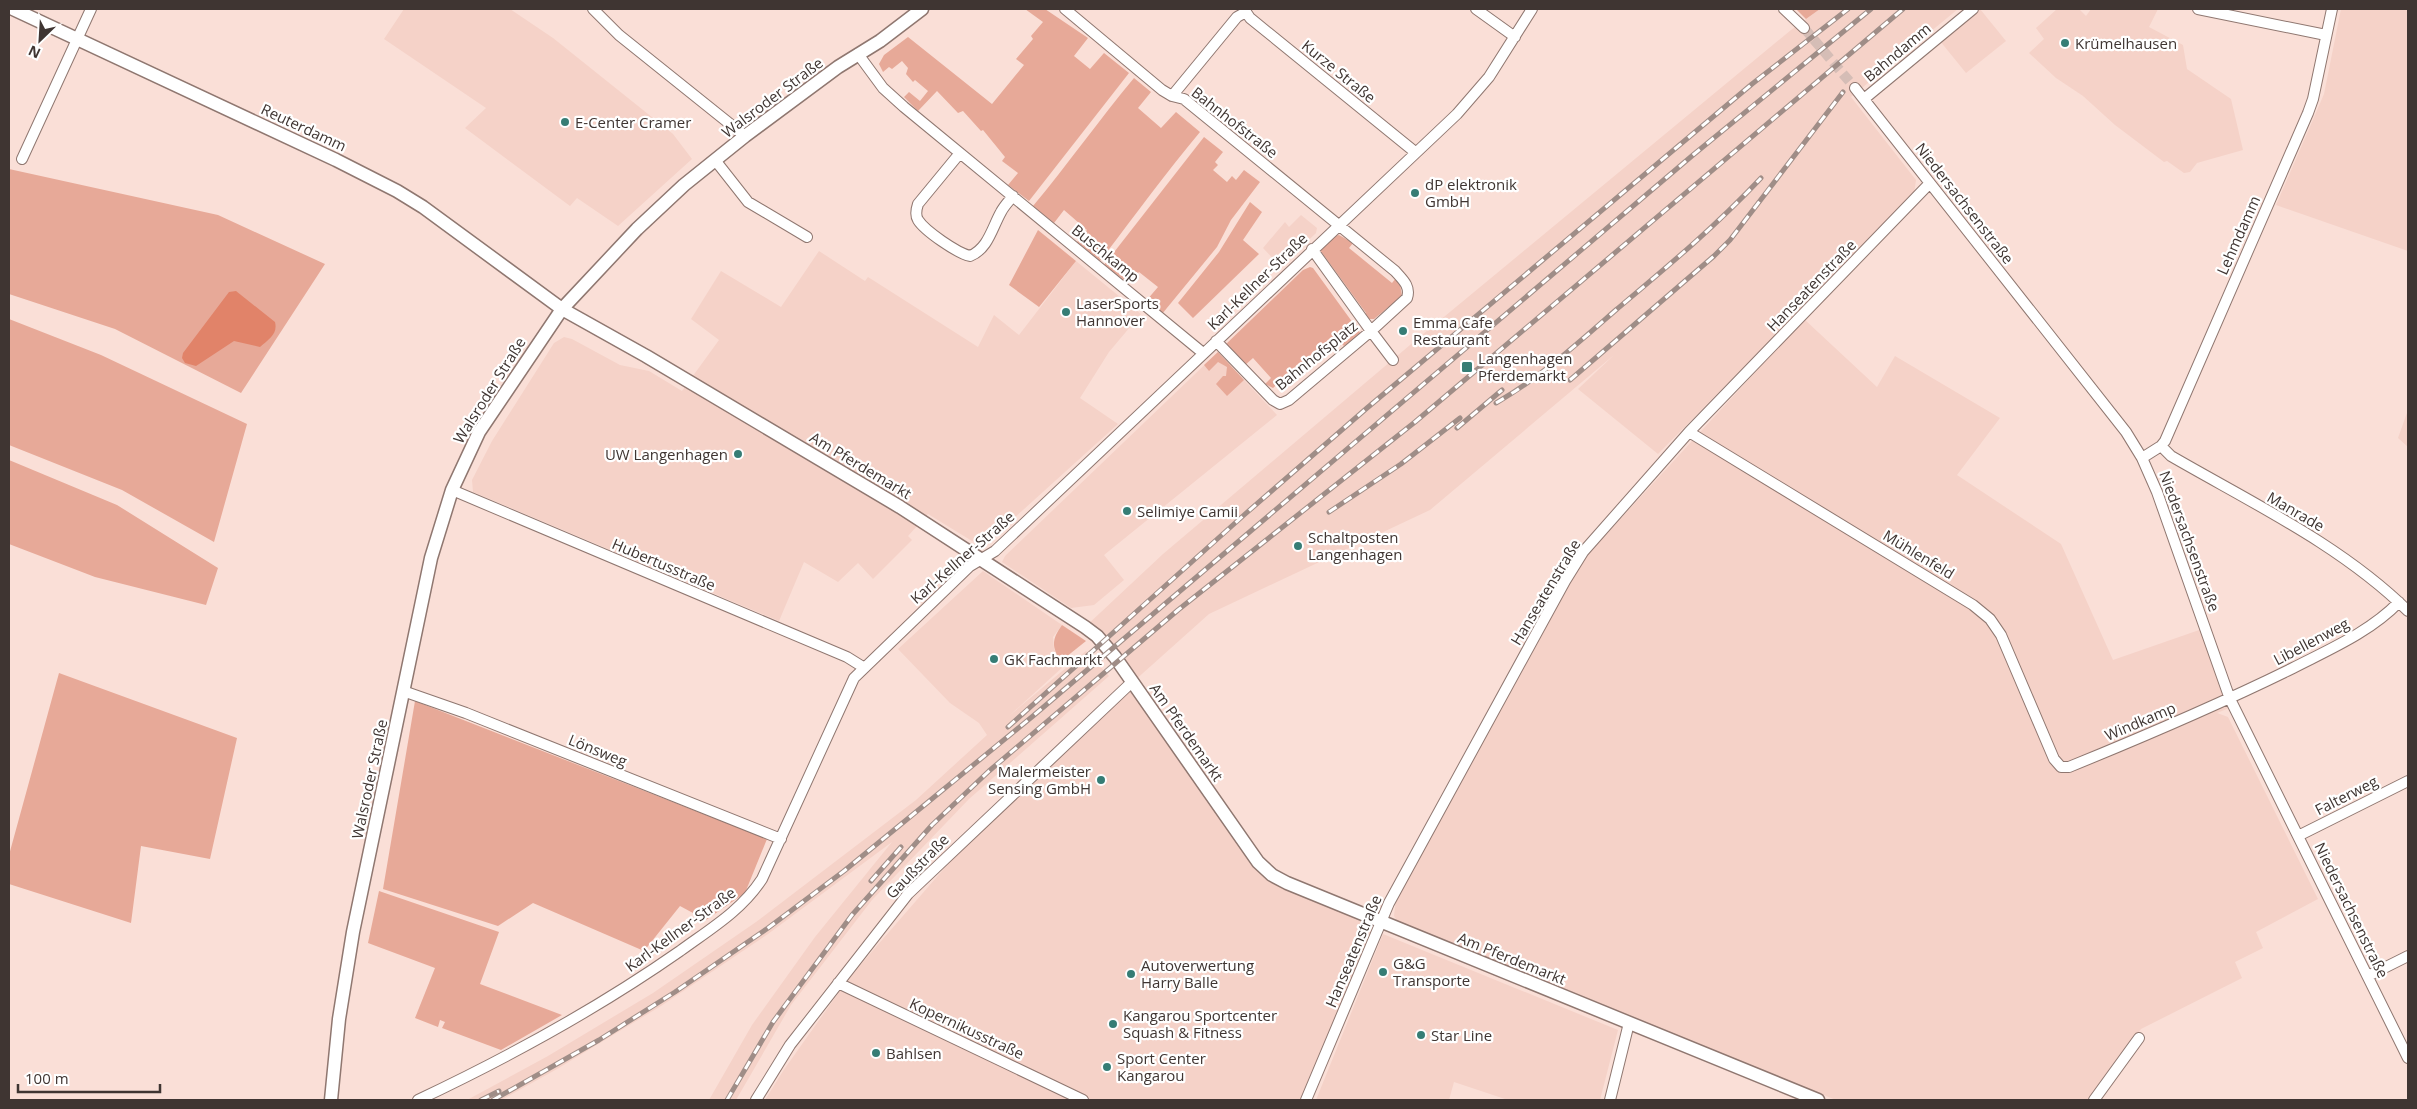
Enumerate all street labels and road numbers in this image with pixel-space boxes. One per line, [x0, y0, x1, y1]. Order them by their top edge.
street label: Bahndamm [1859, 18, 1935, 86]
street label: Kurze Straße [1298, 35, 1380, 107]
street label: Walsroder Straße [717, 52, 827, 142]
street label: Bahnhofstraße [1188, 82, 1282, 162]
street label: Reuterdamm [258, 98, 350, 156]
street label: Niedersachsenstraße [1911, 138, 2019, 268]
street label: Lehmdamm [2212, 192, 2264, 278]
street label: Buschkamp [1068, 220, 1144, 286]
street label: Karl-Kellner-Straße [1203, 228, 1311, 334]
street label: Hanseatenstraße [1762, 235, 1860, 335]
street label: Bahnhofsplatz [1271, 316, 1361, 394]
street label: Walsroder Straße [448, 333, 530, 447]
street label: Am Pferdemarkt [807, 427, 915, 503]
street label: Niedersachsenstraße [2155, 468, 2225, 614]
street label: Manrade [2264, 487, 2328, 535]
street label: Karl-Kellner-Straße [906, 506, 1018, 608]
street label: Mühlenfeld [1880, 525, 1958, 583]
street label: Hubertusstraße [609, 533, 719, 595]
street label: Hanseatenstraße [1505, 535, 1585, 649]
street label: Libellenweg [2270, 613, 2352, 669]
street label: Am Pferdemarkt [1146, 679, 1228, 785]
street label: Windkamp [2101, 697, 2179, 745]
street label: Walsroder Straße [347, 717, 391, 841]
street label: Lönsweg [566, 729, 630, 771]
street label: Falterweg [2311, 771, 2381, 819]
street label: Gaußstraße [881, 829, 953, 903]
street label: Niedersachsenstraße [2310, 839, 2394, 981]
street label: Karl-Kellner-Straße [621, 882, 739, 976]
street label: Hanseatenstraße [1320, 892, 1386, 1010]
street label: Am Pferdemarkt [1455, 927, 1569, 989]
street label: Kopernikusstraße [907, 993, 1027, 1063]

